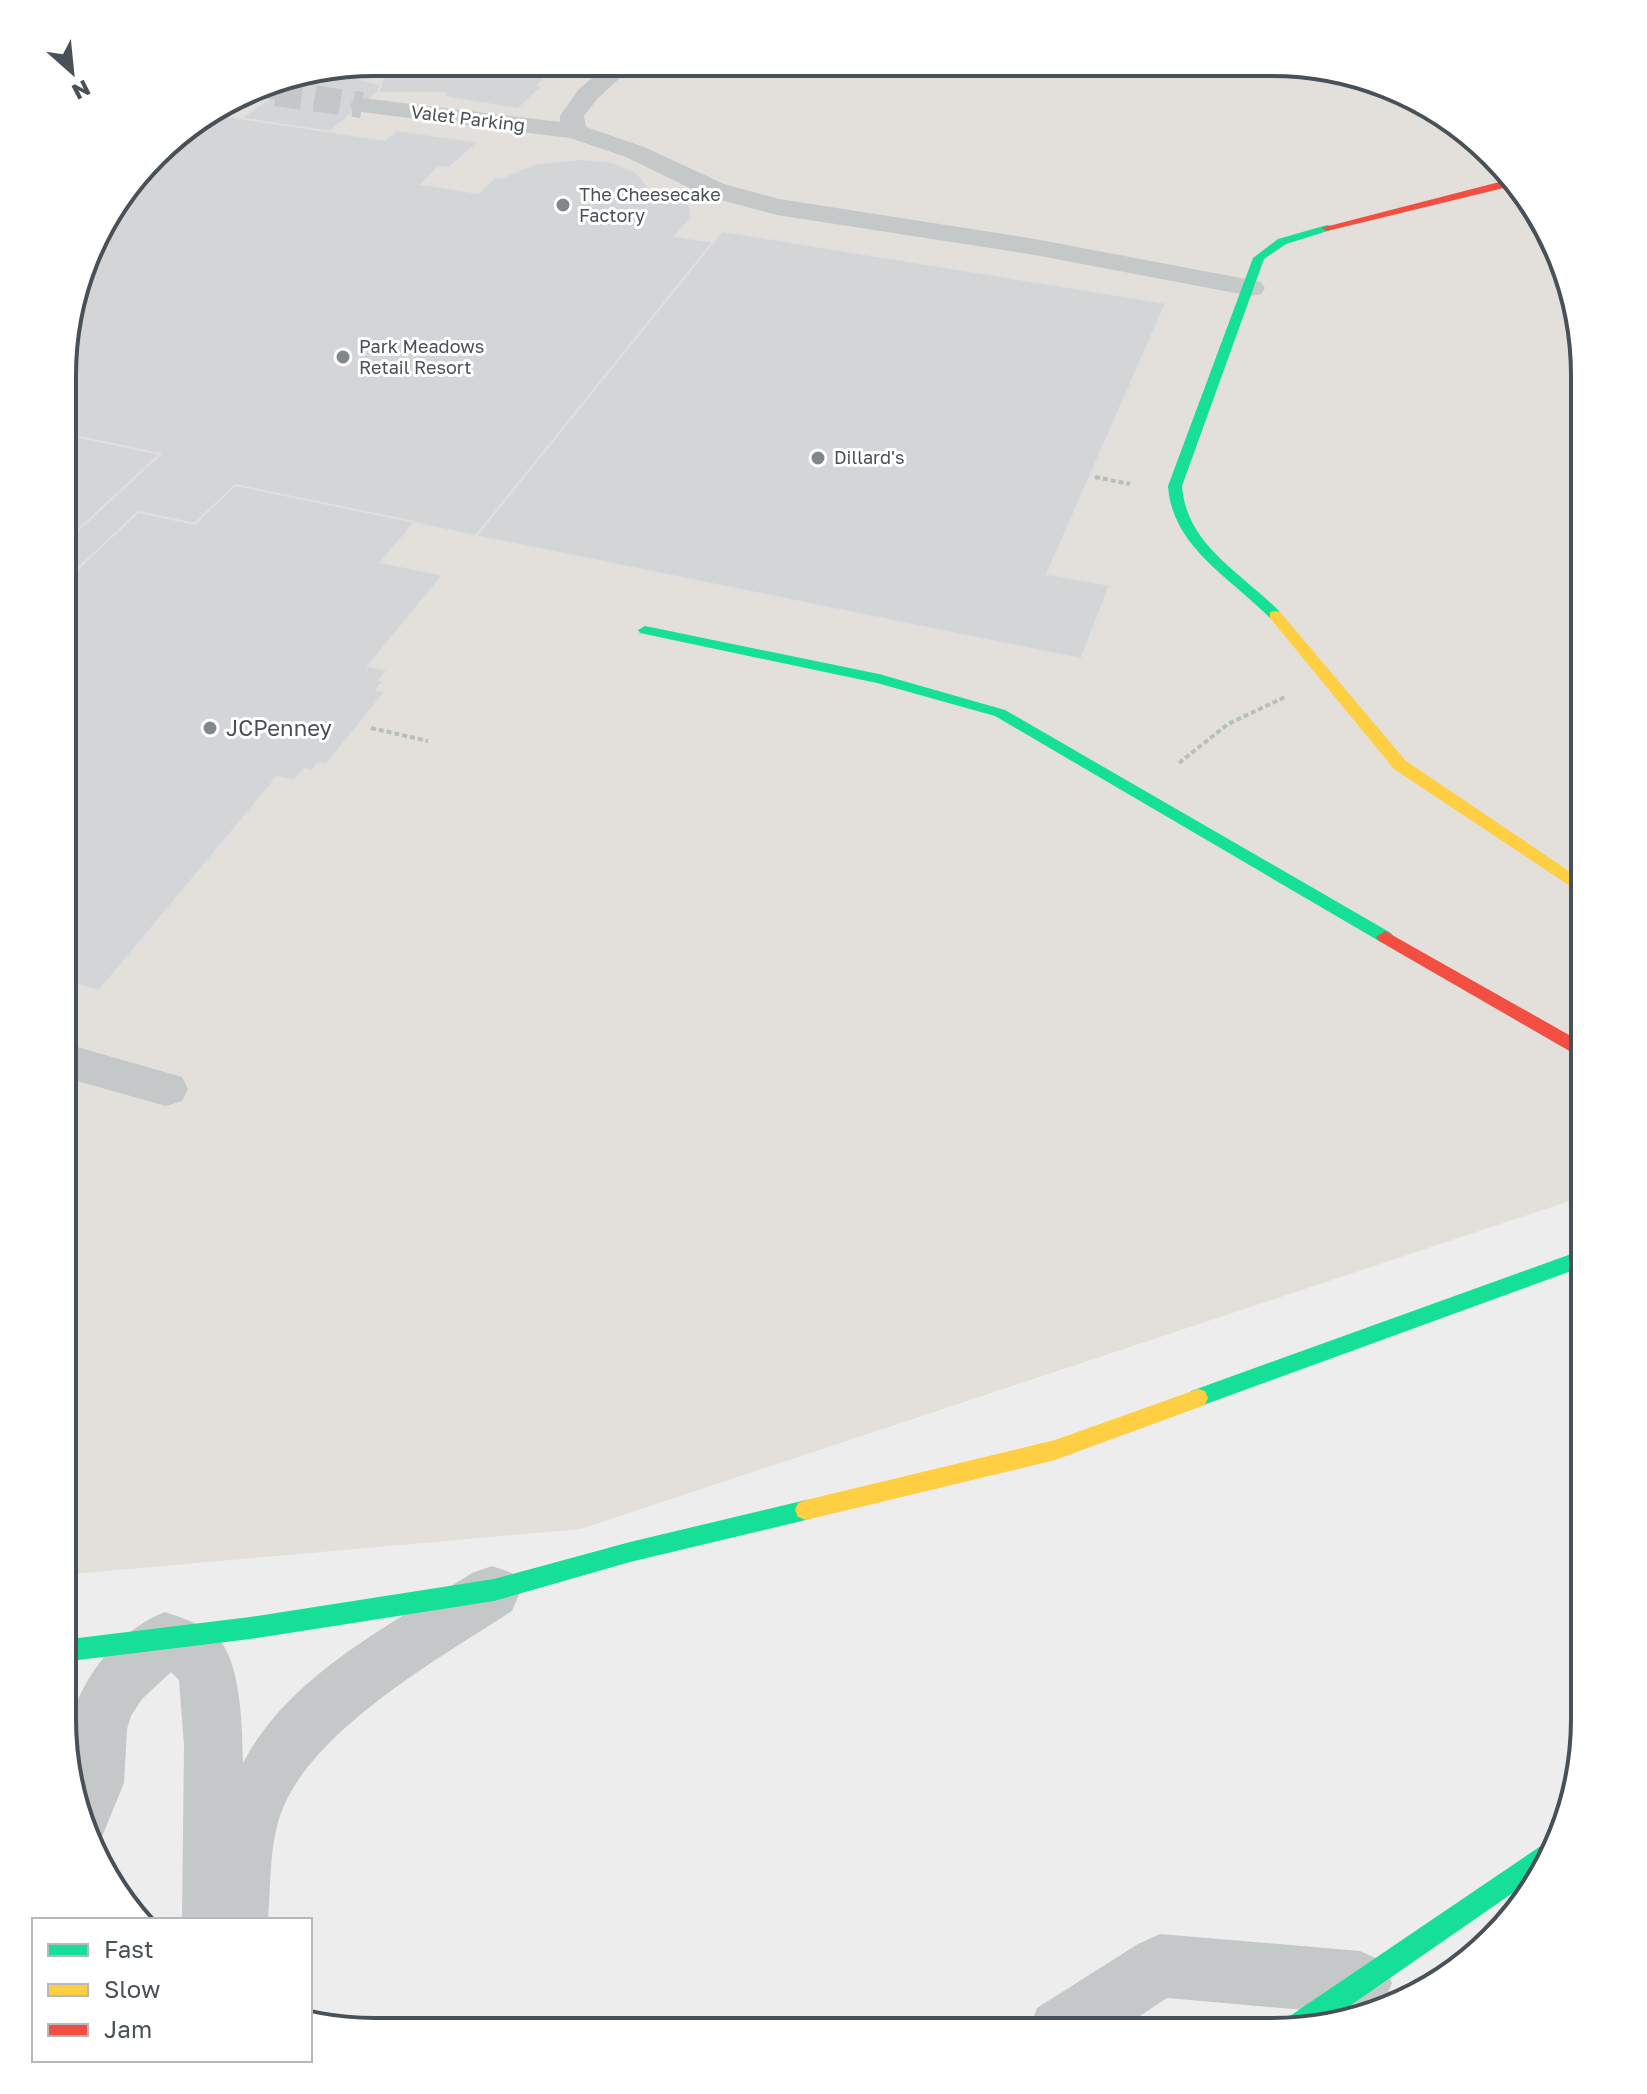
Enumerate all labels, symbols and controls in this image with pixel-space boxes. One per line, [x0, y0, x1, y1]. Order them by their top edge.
north arrow [32, 32, 112, 112]
text: N [68, 74, 95, 106]
street label: Valet Parking [410, 100, 526, 136]
place label: The Cheesecake Factory [579, 183, 721, 226]
marker: The Cheesecake Factory [554, 196, 572, 214]
place label: Park Meadows Retail Resort [359, 335, 484, 378]
marker: Park Meadows Retail Resort [334, 348, 352, 366]
place label: Dillard's [834, 446, 905, 468]
marker: Dillard's [809, 449, 827, 467]
place label: JCPenney [226, 714, 332, 741]
marker: JCPenney [201, 719, 219, 737]
legend [32, 1918, 312, 2062]
text: Fast [104, 1934, 154, 1963]
text: Slow [104, 1974, 160, 2003]
text: Jam [104, 2014, 152, 2043]

